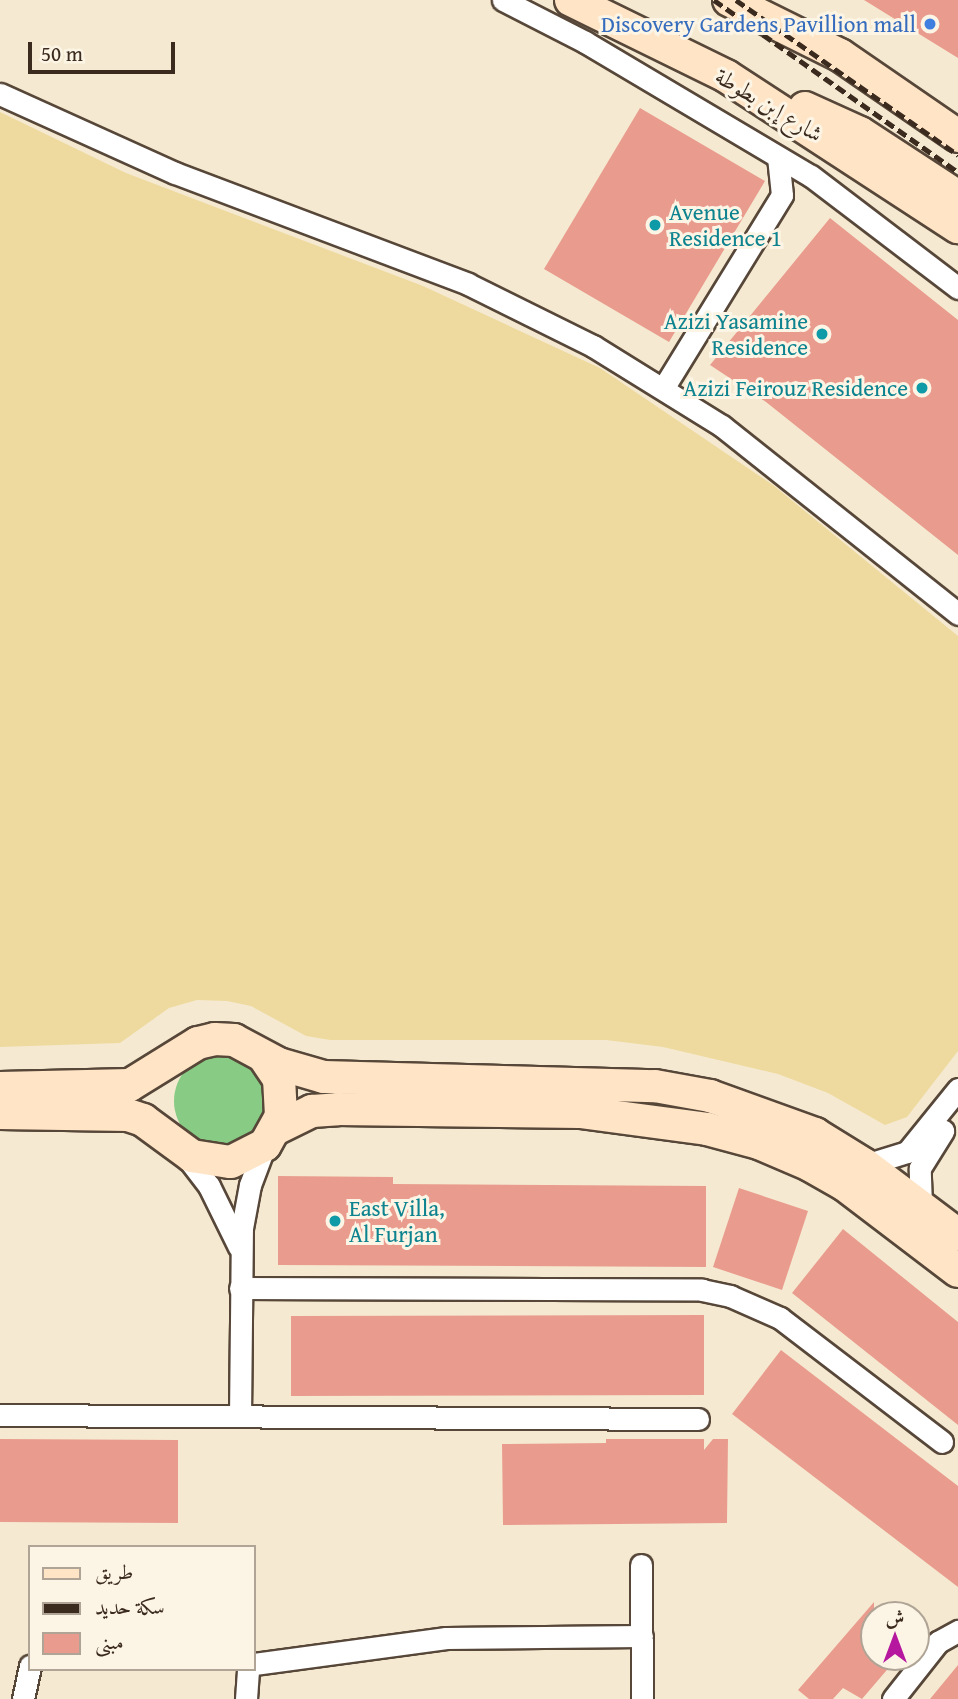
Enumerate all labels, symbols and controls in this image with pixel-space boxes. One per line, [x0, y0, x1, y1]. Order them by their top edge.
place label: Discovery Gardens Pavillion mall [601, 10, 916, 38]
marker: Discovery Gardens Pavillion mall [922, 16, 938, 32]
scale bar [32, 28, 178, 72]
text: 50 m [41, 38, 83, 69]
street label: شارع إبن بطوطة [710, 62, 828, 148]
place label: Avenue Residence 1 [669, 198, 782, 252]
marker: Avenue Residence 1 [647, 217, 663, 233]
place label: Azizi Yasamine Residence [664, 307, 808, 361]
marker: Azizi Yasamine Residence [814, 326, 830, 342]
place label: Azizi Feirouz Residence [683, 374, 908, 402]
marker: Azizi Feirouz Residence [914, 380, 930, 396]
place label: East Villa, Al Furjan [349, 1194, 445, 1248]
marker: East Villa, Al Furjan [327, 1213, 343, 1229]
legend [28, 1545, 256, 1671]
text: طريق [95, 1556, 133, 1587]
text: سكة حديد [95, 1591, 165, 1622]
north arrow [860, 1601, 930, 1671]
text: ش [886, 1603, 904, 1631]
text: مبنى [95, 1626, 124, 1657]

